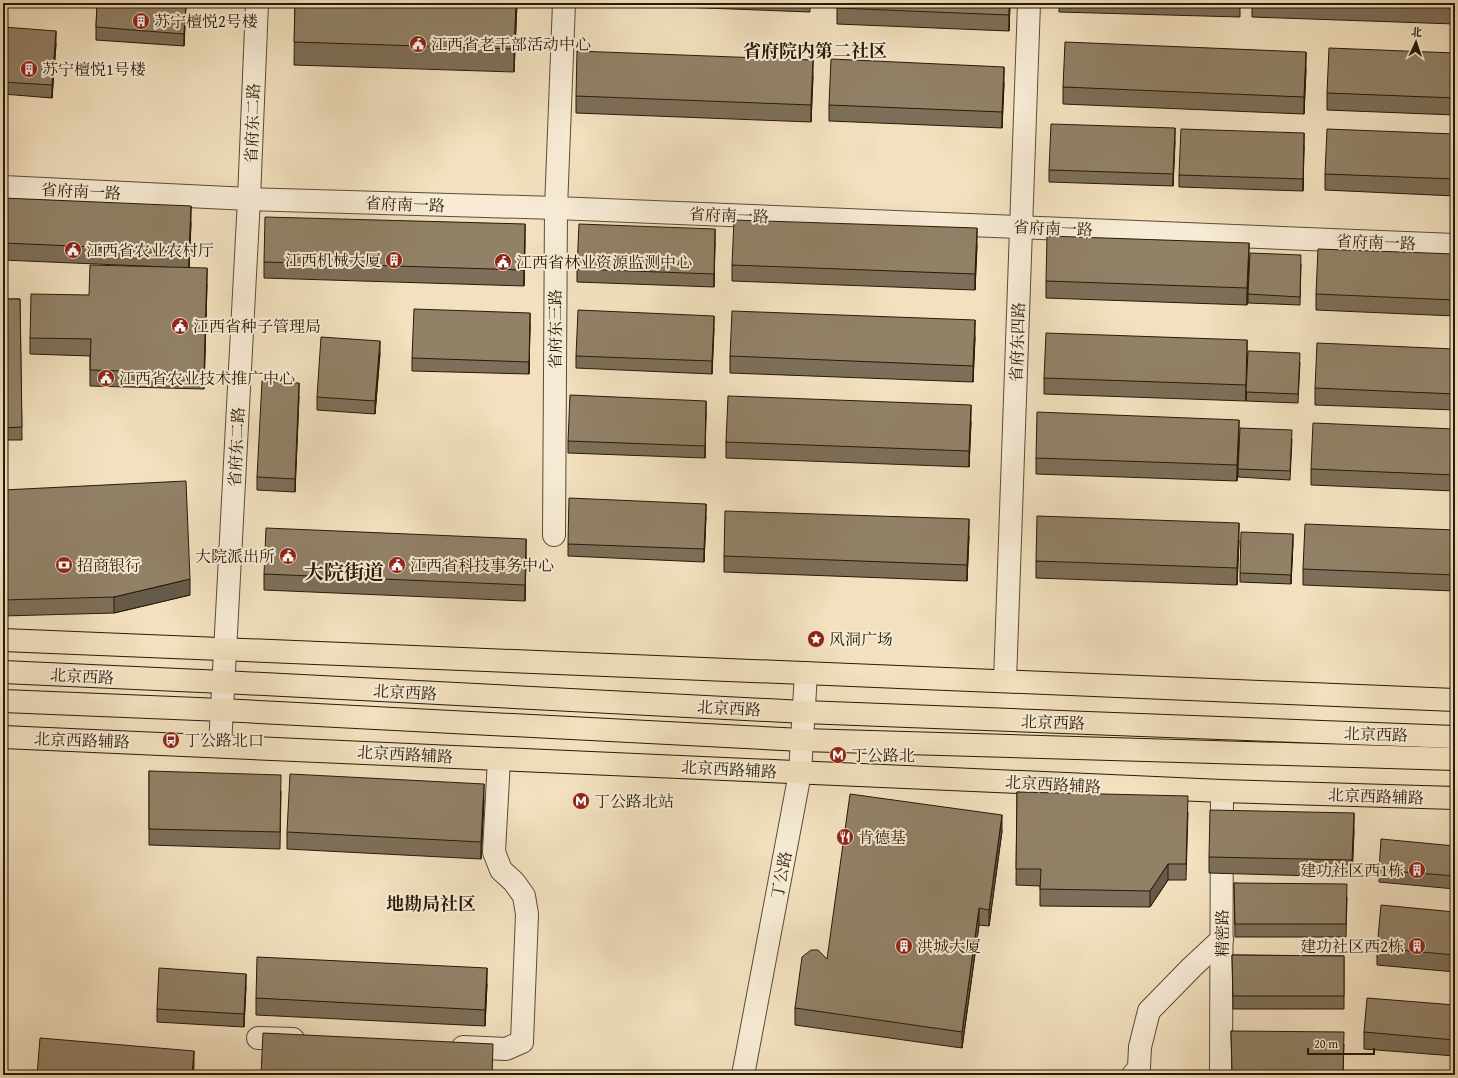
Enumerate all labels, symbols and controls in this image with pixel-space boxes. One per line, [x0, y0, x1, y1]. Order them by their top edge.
place label: 苏宁檀悦2号楼 [154, 9, 258, 33]
building icon: 苏宁檀悦2号楼 [131, 11, 151, 31]
north arrow [1396, 22, 1436, 62]
text: 北 [1411, 24, 1422, 40]
place label: 江西省老干部活动中心 [431, 32, 591, 56]
public building icon: 江西省老干部活动中心 [408, 34, 428, 54]
district label: 省府院内第二社区 [743, 37, 887, 64]
place label: 苏宁檀悦1号楼 [42, 57, 146, 81]
building icon: 苏宁檀悦1号楼 [19, 59, 39, 79]
street label: 省府东二路 [239, 83, 265, 163]
street label: 省府南一路 [40, 177, 122, 205]
street label: 省府南一路 [365, 191, 445, 217]
street label: 省府南一路 [689, 202, 769, 228]
street label: 省府南一路 [1013, 215, 1093, 241]
street label: 省府南一路 [1336, 229, 1416, 255]
place label: 江西省农业农村厅 [86, 238, 214, 262]
public building icon: 江西省农业农村厅 [63, 240, 83, 260]
place label: 江西机械大厦 [285, 248, 381, 272]
building icon: 江西机械大厦 [384, 250, 404, 270]
place label: 江西省林业资源监测中心 [516, 250, 692, 274]
public building icon: 江西省林业资源监测中心 [493, 252, 513, 272]
street label: 省府东三路 [543, 289, 567, 369]
street label: 省府东四路 [1004, 302, 1030, 382]
place label: 江西省种子管理局 [193, 314, 321, 338]
public building icon: 江西省种子管理局 [170, 316, 190, 336]
place label: 江西省农业技术推广中心 [119, 366, 295, 390]
public building icon: 江西省农业技术推广中心 [96, 368, 116, 388]
street label: 省府东二路 [222, 406, 250, 488]
place label: 大院派出所 [195, 544, 275, 568]
public building icon: 大院派出所 [278, 546, 298, 566]
place label: 招商银行 [77, 553, 141, 577]
place label: 江西省科技事务中心 [410, 553, 554, 577]
bank icon: 招商银行 [54, 555, 74, 575]
public building icon: 江西省科技事务中心 [387, 555, 407, 575]
district label: 大院街道 [304, 557, 384, 586]
place label: 风洞广场 [829, 627, 893, 651]
place icon: 风洞广场 [806, 629, 826, 649]
street label: 北京西路 [49, 662, 115, 690]
street label: 北京西路 [372, 678, 438, 706]
street label: 北京西路 [696, 694, 762, 722]
street label: 北京西路 [1021, 709, 1085, 735]
street label: 北京西路 [1344, 721, 1408, 747]
street label: 北京西路辅路 [34, 726, 130, 754]
place label: 丁公路北口 [184, 728, 264, 752]
bus stop icon: 丁公路北口 [161, 730, 181, 750]
street label: 北京西路辅路 [356, 740, 454, 768]
place label: 丁公路北 [851, 743, 915, 767]
metro station icon: 丁公路北 [828, 745, 848, 765]
street label: 北京西路辅路 [680, 755, 778, 783]
street label: 北京西路辅路 [1004, 770, 1102, 798]
street label: 北京西路辅路 [1328, 782, 1424, 810]
place label: 丁公路北站 [594, 789, 674, 813]
metro station icon: 丁公路北站 [571, 791, 591, 811]
place label: 肯德基 [858, 825, 906, 849]
restaurant icon: 肯德基 [835, 827, 855, 847]
street label: 丁公路 [765, 849, 797, 901]
place label: 建功社区西1栋 [1300, 858, 1404, 882]
building icon: 建功社区西1栋 [1407, 860, 1427, 880]
district label: 地勘局社区 [386, 890, 476, 917]
street label: 精密路 [1210, 909, 1234, 957]
place label: 洪城大厦 [917, 934, 981, 958]
place label: 建功社区西2栋 [1300, 934, 1404, 958]
building icon: 洪城大厦 [894, 936, 914, 956]
building icon: 建功社区西2栋 [1407, 936, 1427, 956]
scale bar [1308, 1030, 1374, 1056]
text: 20 m [1314, 1035, 1338, 1052]

